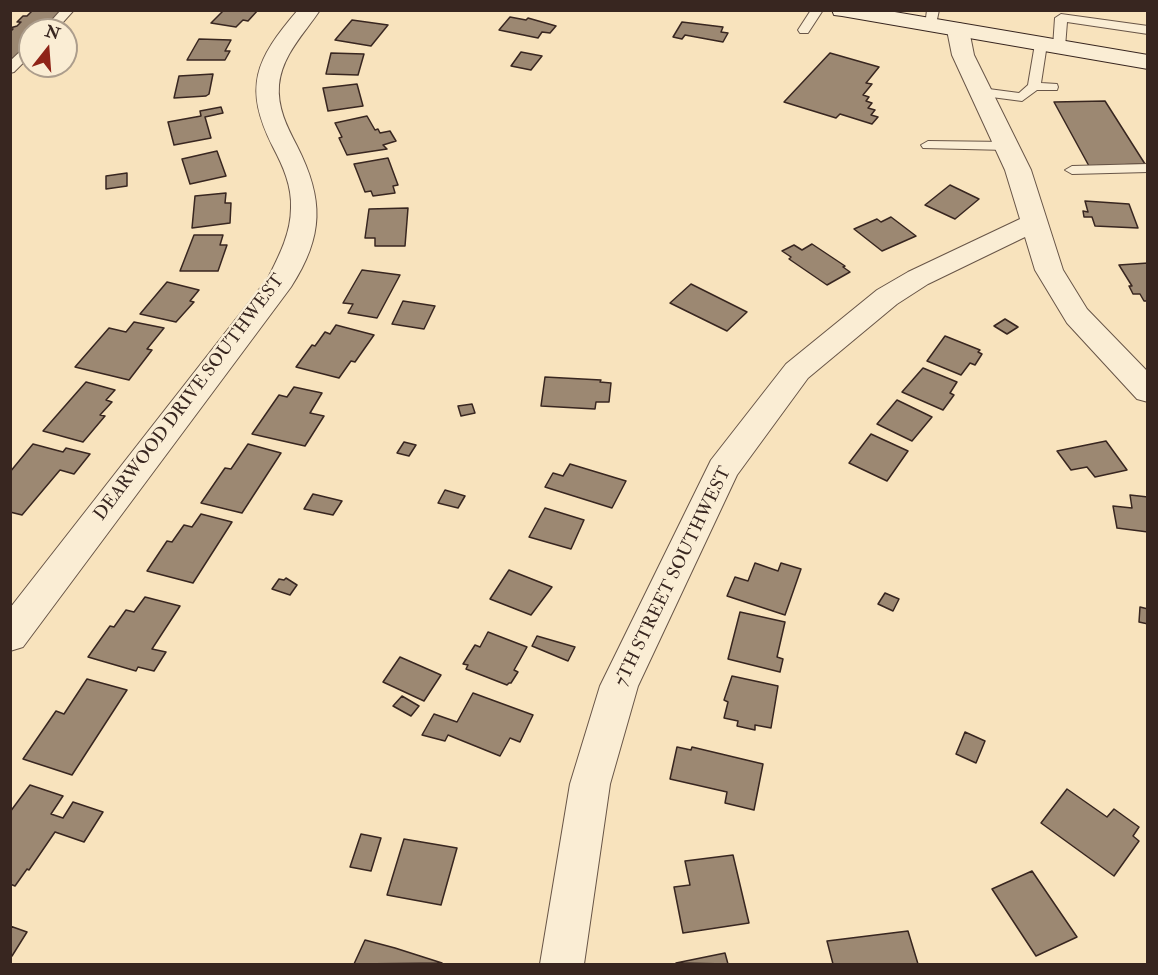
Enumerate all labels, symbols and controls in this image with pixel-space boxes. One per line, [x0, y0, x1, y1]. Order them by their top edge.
north arrow [18, 18, 78, 78]
text: N [43, 21, 62, 44]
street label: DEARWOOD DRIVE SOUTHWEST [90, 271, 290, 525]
street label: 7TH STREET SOUTHWEST [611, 464, 737, 690]

